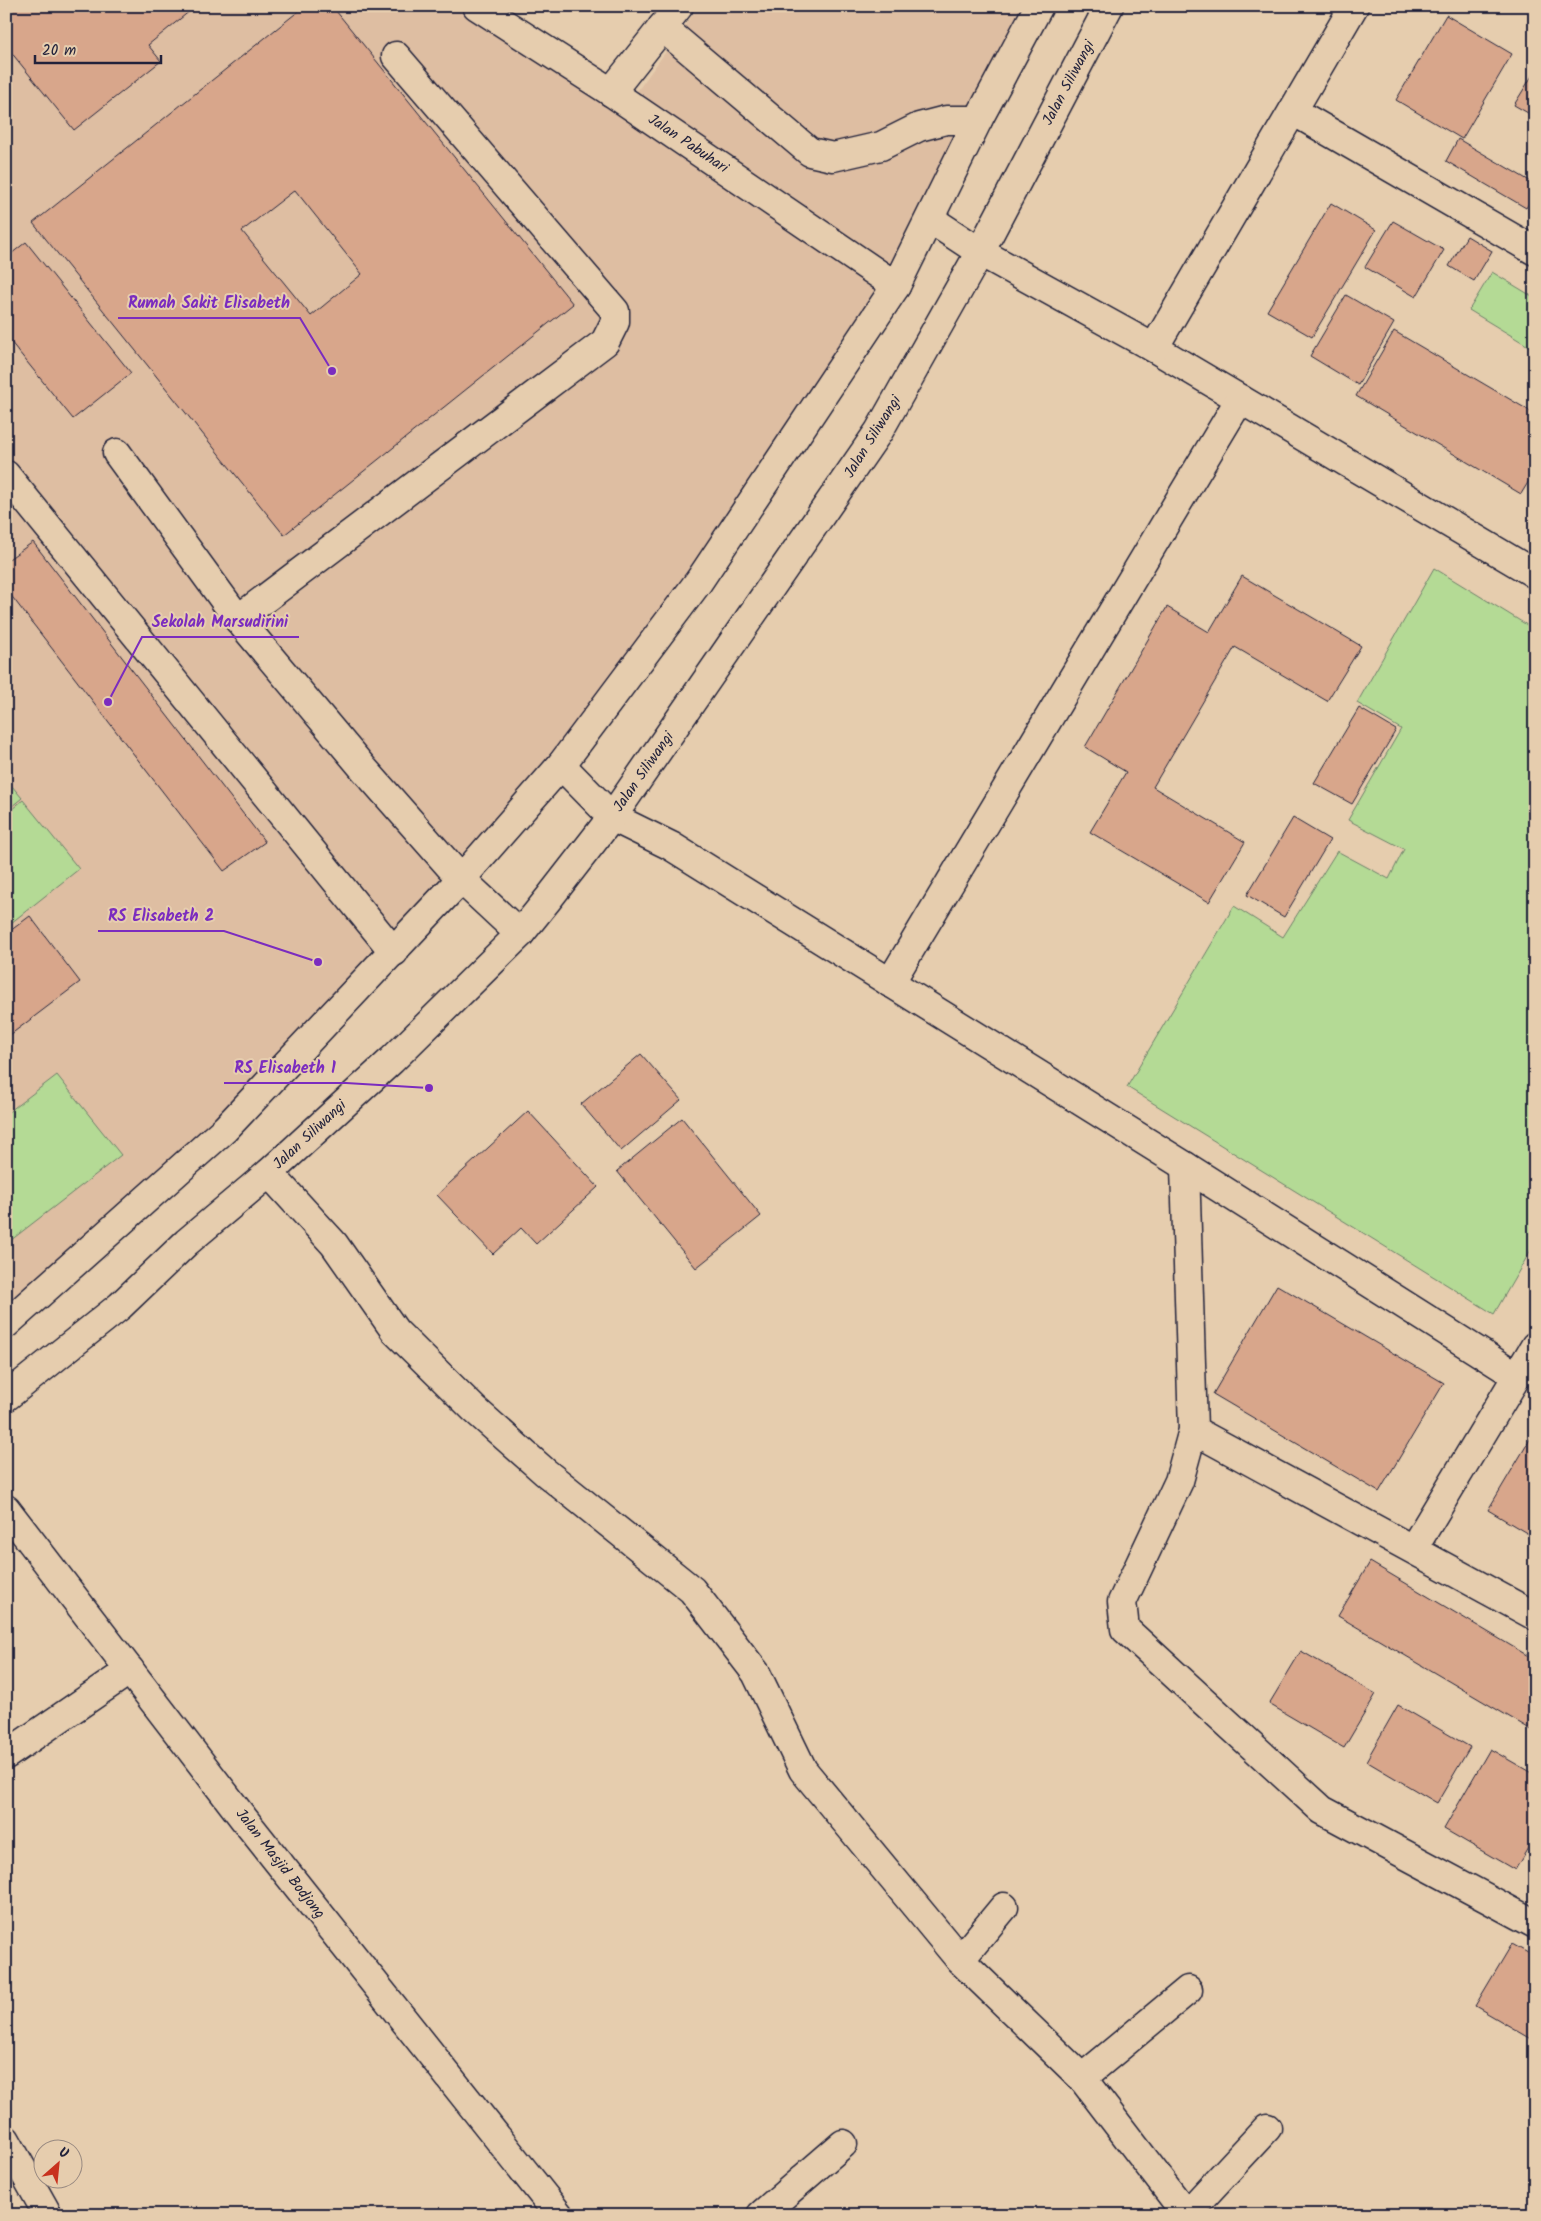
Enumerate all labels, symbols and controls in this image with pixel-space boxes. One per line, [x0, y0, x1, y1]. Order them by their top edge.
scale bar [35, 32, 161, 64]
street label: Jalan Siliwangi [1036, 35, 1102, 130]
text: 20 m [42, 39, 76, 63]
street label: Jalan Pabuhari [643, 108, 734, 181]
callout: Rumah Sakit Elisabeth [118, 287, 300, 318]
text: Rumah Sakit Elisabeth [128, 291, 290, 316]
street label: Jalan Siliwangi [838, 390, 909, 483]
callout: Sekolah Marsudirini [142, 606, 299, 637]
text: Sekolah Marsudirini [152, 610, 289, 635]
street label: Jalan Siliwangi [607, 726, 681, 817]
callout: RS Elisabeth 2 [98, 900, 224, 931]
text: RS Elisabeth 2 [108, 904, 214, 929]
callout: RS Elisabeth 1 [224, 1052, 346, 1083]
text: RS Elisabeth 1 [234, 1056, 336, 1081]
street label: Jalan Siliwangi [268, 1093, 353, 1176]
street label: Jalan Masjid Bodjong [229, 1804, 331, 1924]
north arrow [32, 2138, 82, 2188]
text: U [55, 2142, 73, 2165]

